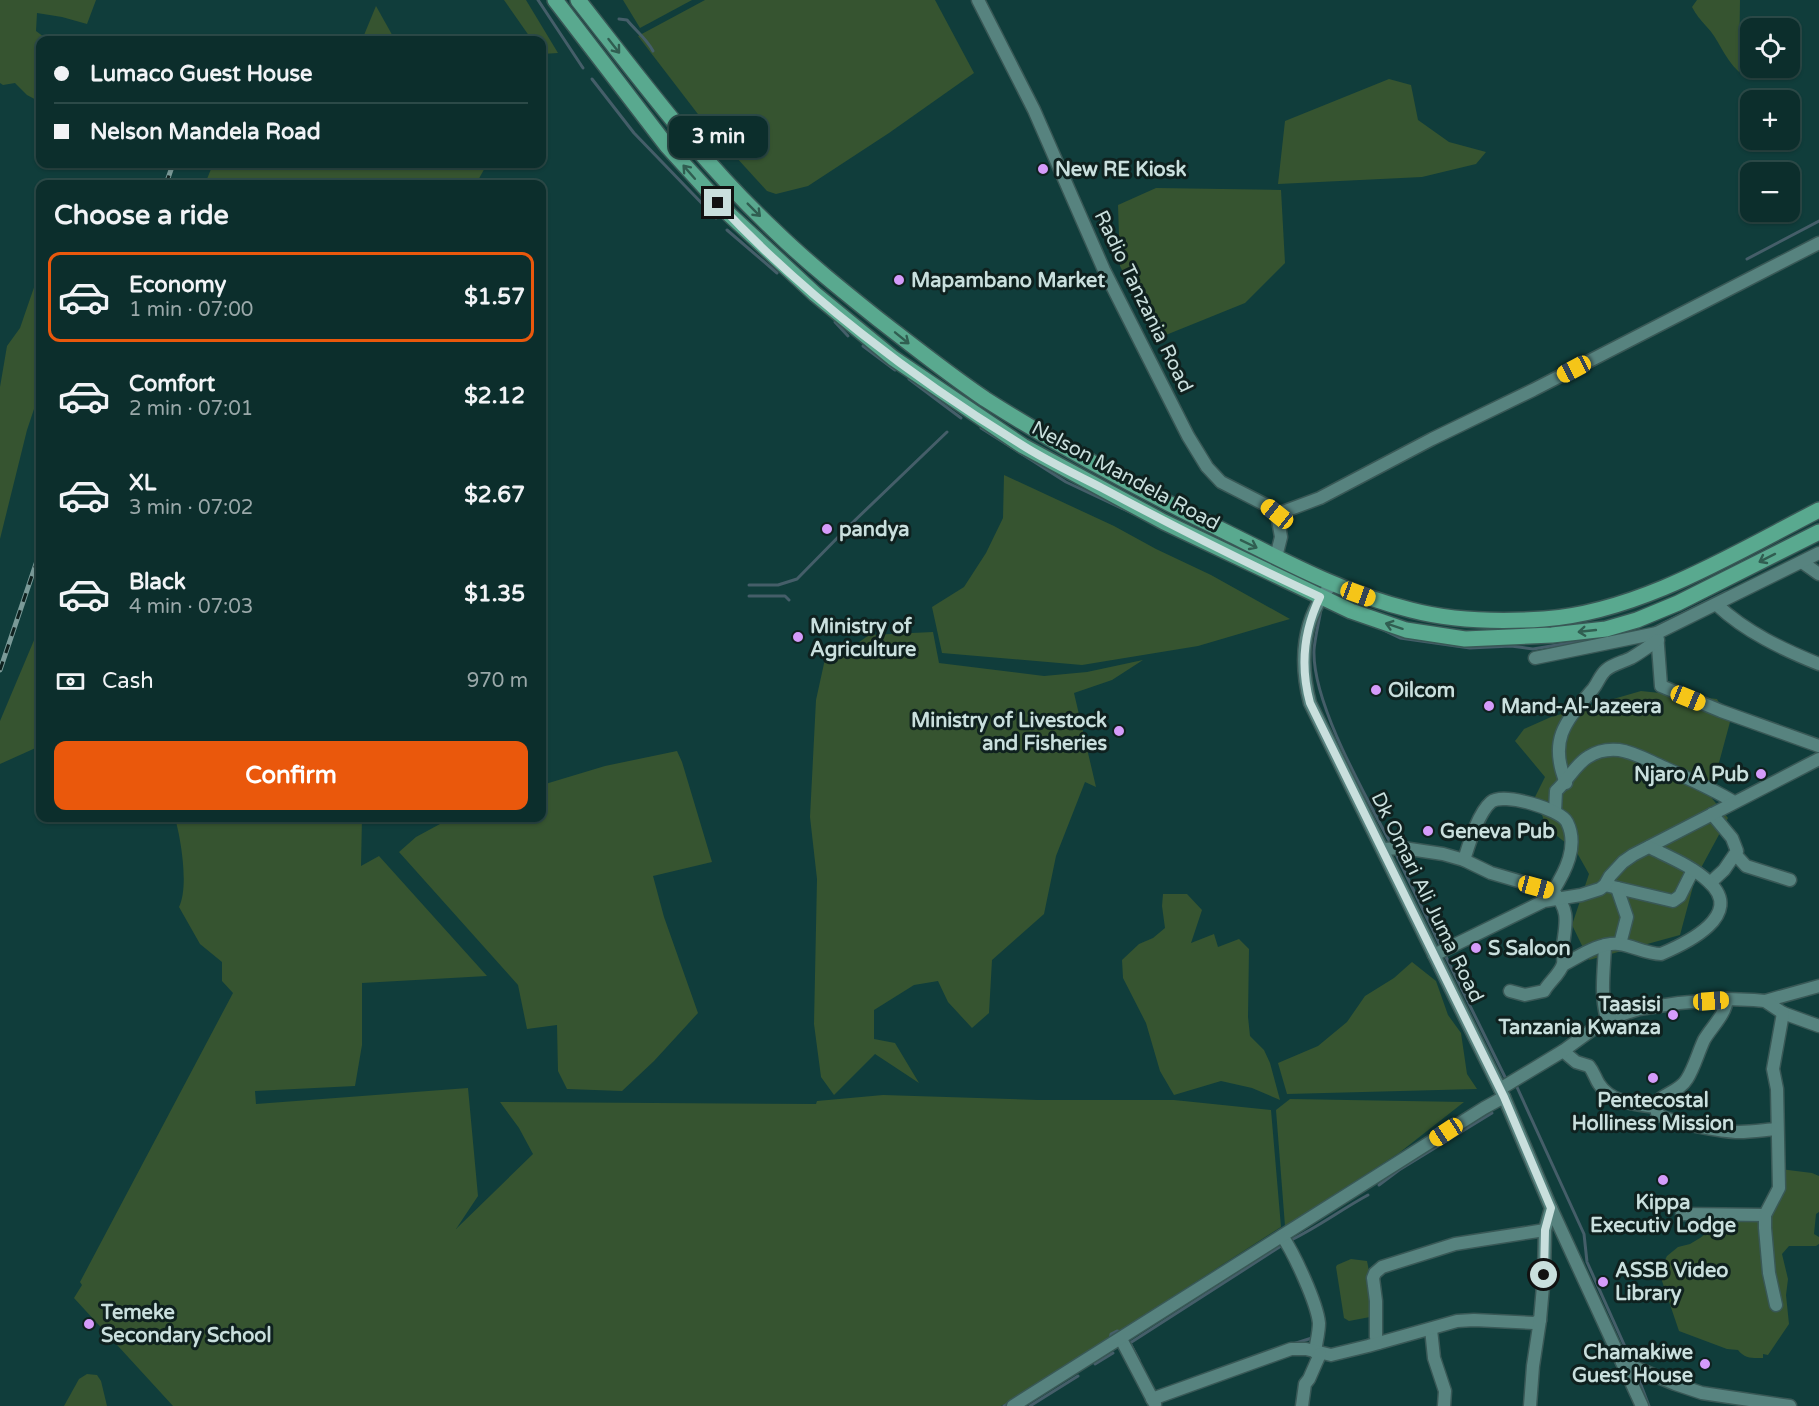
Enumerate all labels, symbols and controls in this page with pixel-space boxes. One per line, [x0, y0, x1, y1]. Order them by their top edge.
map controls [1740, 18, 1800, 222]
button: locate [1740, 18, 1800, 78]
one-way arrow [608, 38, 621, 54]
text: Lumaco Guest House [90, 61, 313, 87]
button: + [1740, 90, 1800, 150]
callout: 3 min [668, 116, 768, 158]
text: Nelson Mandela Road [90, 119, 321, 145]
text: 3 min [692, 125, 745, 149]
place label: New RE Kiosk [1055, 158, 1186, 182]
marker: New RE Kiosk [1036, 162, 1050, 176]
button: − [1740, 162, 1800, 222]
one-way arrow [682, 165, 696, 180]
route end [704, 189, 731, 216]
text: Choose a ride [54, 199, 229, 232]
one-way arrow [747, 203, 761, 218]
street label: Radio Tanzania Road [1089, 207, 1198, 396]
place label: Mapambano Market [911, 269, 1105, 293]
icon: car [57, 270, 111, 324]
text: Economy [129, 272, 226, 298]
marker: Mapambano Market [892, 273, 906, 287]
text: $1.57 [464, 284, 525, 310]
text: 1 min · 07:00 [129, 298, 253, 322]
one-way arrow [893, 331, 909, 344]
car [1554, 353, 1594, 385]
icon: car [57, 369, 111, 423]
text: Comfort [129, 371, 215, 397]
text: $2.12 [464, 383, 525, 409]
text: 2 min · 07:01 [129, 397, 253, 421]
street label: Nelson Mandela Road [1027, 416, 1224, 536]
icon: car [57, 468, 111, 522]
text: XL [129, 470, 156, 496]
text: $2.67 [464, 482, 525, 508]
text: 3 min · 07:02 [129, 496, 253, 520]
car [1257, 496, 1297, 532]
place label: pandya [839, 518, 910, 542]
marker: pandya [820, 522, 834, 536]
one-way arrow [1240, 538, 1258, 550]
one-way arrow [1758, 553, 1776, 564]
icon: car [57, 567, 111, 621]
text: Black [129, 569, 186, 595]
car [1338, 579, 1378, 609]
text: $1.35 [464, 581, 525, 607]
text: 4 min · 07:03 [129, 595, 253, 619]
place label: Ministry of Agriculture [810, 615, 916, 662]
one-way arrow [1385, 619, 1404, 630]
one-way arrow [1578, 626, 1598, 637]
marker: Ministry of Agriculture [791, 630, 805, 644]
icon: cash [54, 665, 87, 698]
text: Cash [102, 668, 154, 694]
text: 970 m [467, 669, 528, 693]
place label: Oilcom [1388, 679, 1455, 703]
marker: Oilcom [1369, 683, 1383, 697]
car [1668, 683, 1708, 713]
place label: Mand-Al-Jazeera [1501, 695, 1662, 719]
marker: Mand-Al-Jazeera [1482, 699, 1496, 713]
place label: Ministry of Livestock and Fisheries [911, 709, 1107, 756]
marker: Ministry of Livestock and Fisheries [1112, 724, 1126, 738]
button: Confirm [54, 741, 528, 810]
place label: Njaro A Pub [1634, 763, 1749, 787]
marker: Njaro A Pub [1754, 767, 1768, 781]
street label: Dk Omari Ali Juma Road [1366, 788, 1489, 1006]
place label: Geneva Pub [1440, 820, 1555, 844]
marker: Geneva Pub [1421, 824, 1435, 838]
car [1516, 874, 1556, 900]
place label: S Saloon [1488, 937, 1571, 961]
marker: S Saloon [1469, 941, 1483, 955]
car [1692, 991, 1730, 1011]
place label: Taasisi Tanzania Kwanza [1497, 993, 1661, 1040]
marker: Taasisi Tanzania Kwanza [1666, 1008, 1680, 1022]
marker: Pentecostal Holliness Mission [1646, 1071, 1660, 1085]
place label: Pentecostal Holliness Mission [1572, 1089, 1734, 1136]
car [1426, 1115, 1466, 1149]
marker: Kippa Executiv Lodge [1656, 1173, 1670, 1187]
place label: Kippa Executiv Lodge [1590, 1191, 1736, 1238]
place label: ASSB Video Library [1615, 1259, 1728, 1306]
route start [1530, 1261, 1557, 1288]
marker: ASSB Video Library [1596, 1275, 1610, 1289]
place label: Temeke Secondary School [100, 1301, 271, 1348]
marker: Temeke Secondary School [82, 1317, 96, 1331]
place label: Chamakiwe Guest House [1572, 1341, 1693, 1388]
marker: Chamakiwe Guest House [1698, 1357, 1712, 1371]

